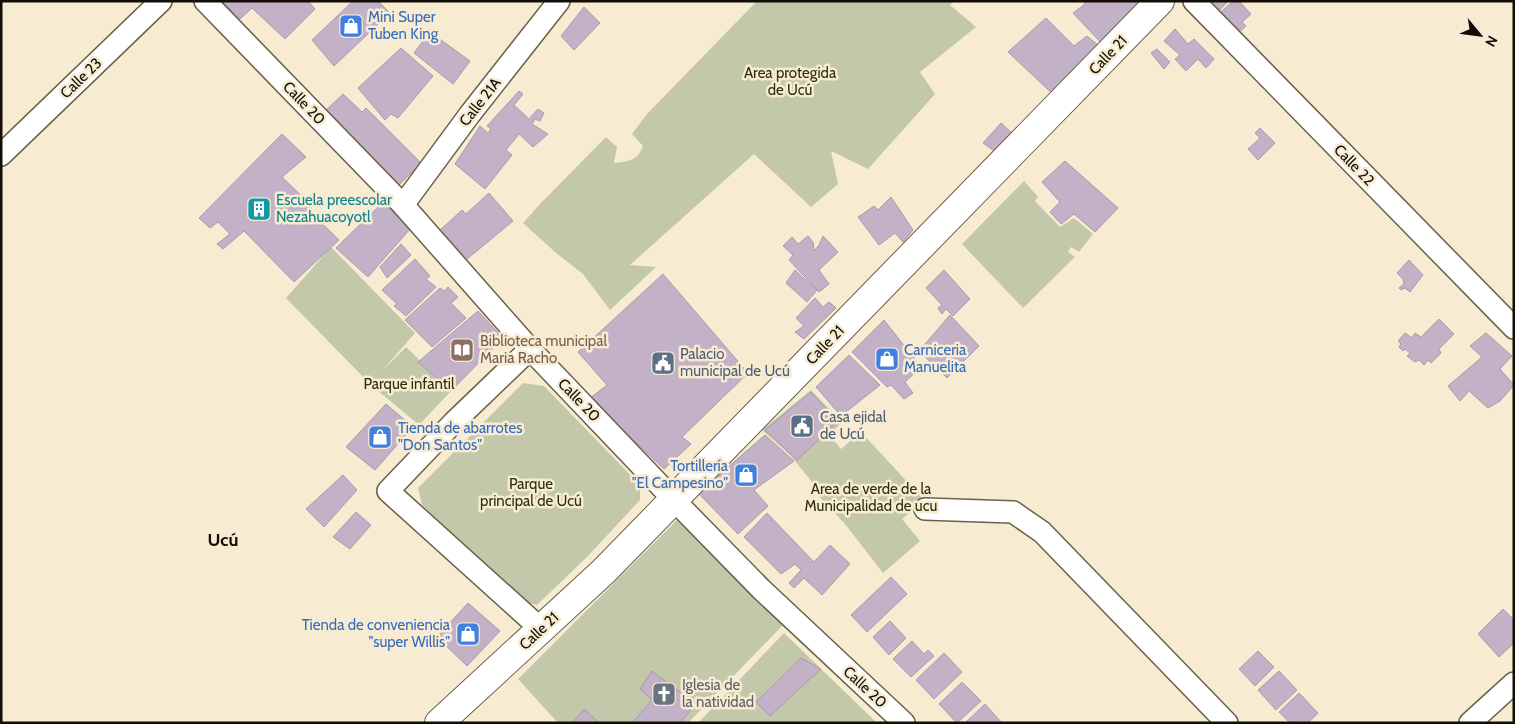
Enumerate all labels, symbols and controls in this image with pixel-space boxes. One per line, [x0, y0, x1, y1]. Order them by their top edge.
place label: Mini Super Tuben King [368, 8, 439, 43]
north arrow [1455, 10, 1505, 60]
shop icon: Mini Super Tuben King [338, 13, 364, 39]
street label: Calle 21 [1085, 32, 1131, 78]
text: N [1481, 33, 1502, 50]
street label: Calle 23 [57, 54, 105, 102]
park label: Area protegida de Ucú [744, 64, 837, 99]
street label: Calle 21A [456, 74, 505, 130]
street label: Calle 20 [279, 78, 329, 128]
street label: Calle 22 [1330, 141, 1378, 189]
place label: Escuela preescolar Nezahuacoyotl [276, 191, 392, 226]
building icon: Escuela preescolar Nezahuacoyotl [246, 196, 272, 222]
street label: Calle 21 [802, 322, 848, 368]
place label: Biblioteca municipal Maria Racho [480, 332, 607, 367]
library icon: Biblioteca municipal Maria Racho [449, 337, 475, 363]
place label: Carniceria Manuelita [904, 341, 967, 376]
place label: Palacio municipal de Ucú [680, 345, 790, 380]
shop icon: Carniceria Manuelita [874, 346, 900, 372]
public building icon: Palacio municipal de Ucú [650, 350, 676, 376]
park label: Parque infantil [363, 375, 455, 393]
street label: Calle 20 [554, 375, 604, 425]
place label: Casa ejidal de Ucú [820, 408, 887, 443]
public building icon: Casa ejidal de Ucú [789, 413, 815, 439]
place label: Tienda de abarrotes "Don Santos" [398, 419, 522, 454]
shop icon: Tienda de abarrotes "Don Santos" [367, 424, 393, 450]
place label: Tortillería "El Campesino" [632, 457, 729, 492]
shop icon: Tortillería "El Campesino" [733, 462, 759, 488]
park label: Parque principal de Ucú [480, 475, 582, 510]
park label: Area de verde de la Municipalidad de ucu [805, 480, 937, 515]
district label: Ucú [208, 529, 238, 551]
street label: Calle 21 [516, 608, 562, 654]
place label: Tienda de conveniencia "super Willis" [302, 616, 451, 651]
shop icon: Tienda de conveniencia "super Willis" [455, 621, 481, 647]
street label: Calle 20 [840, 662, 890, 712]
place label: Iglesia de la natividad [682, 676, 754, 711]
church icon: Iglesia de la natividad [651, 681, 677, 707]

